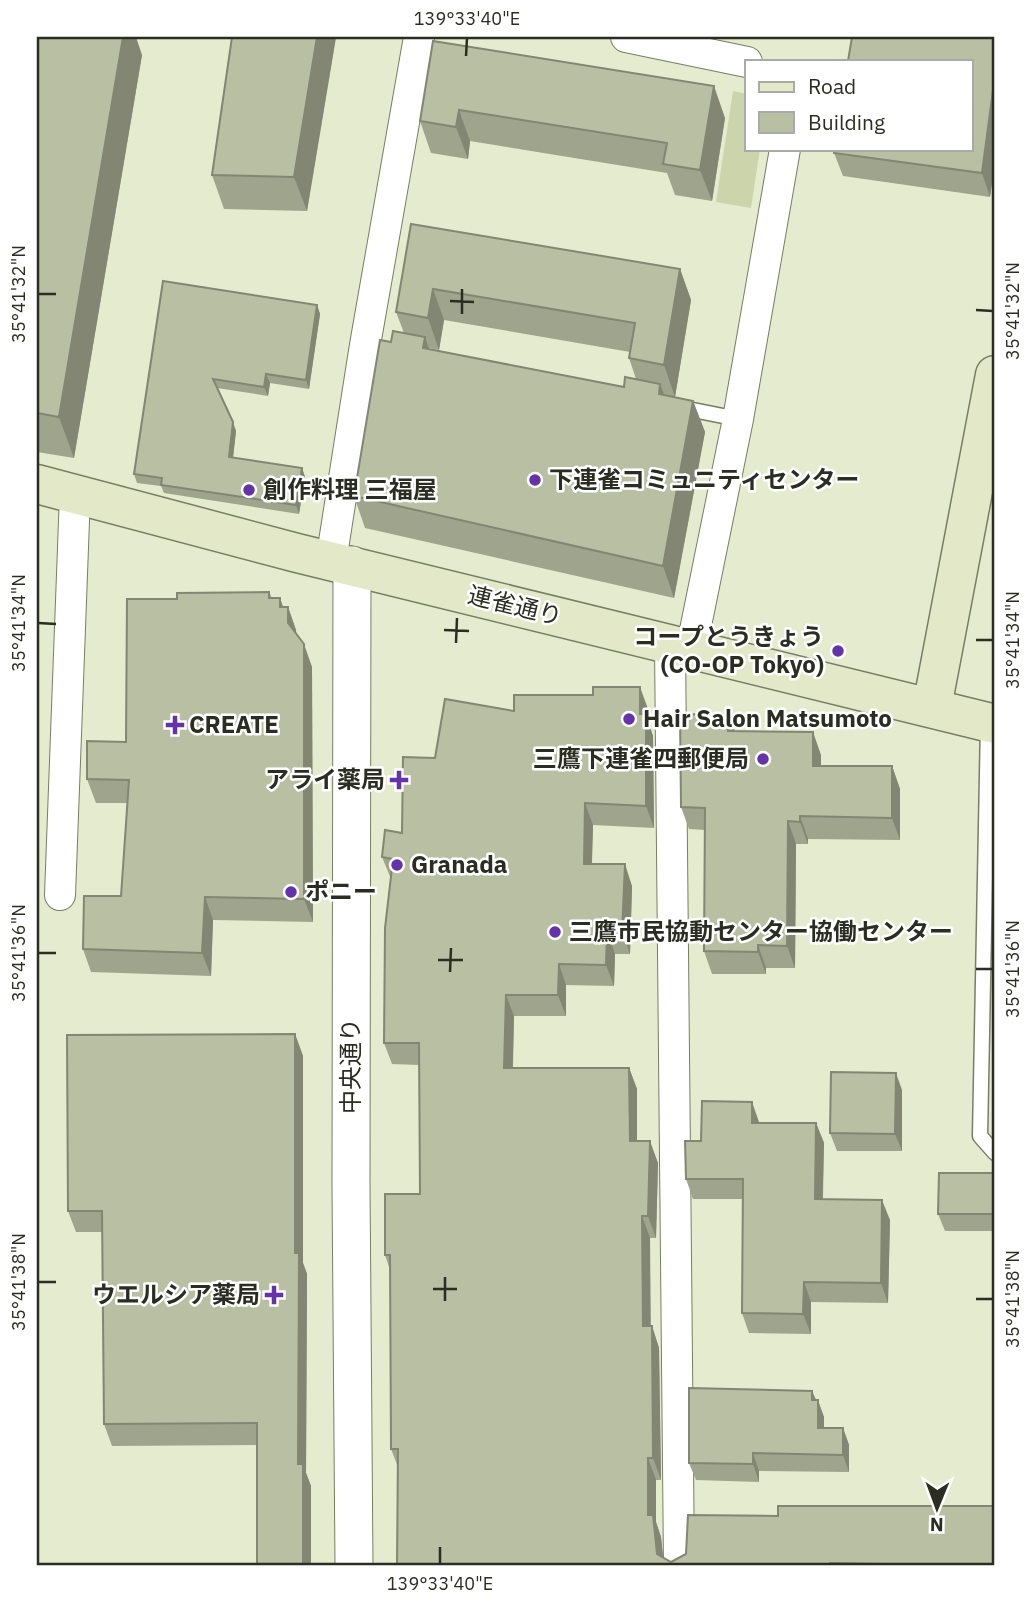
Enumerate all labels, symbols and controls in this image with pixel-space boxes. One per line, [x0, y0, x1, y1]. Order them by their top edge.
text: 139°33'40"E [414, 7, 520, 30]
legend [745, 60, 972, 150]
text: Road [808, 72, 856, 100]
text: Building [808, 108, 885, 136]
text: 35°41'32"N [7, 245, 30, 343]
text: 35°41'32"N [1001, 262, 1024, 360]
place label: 下連雀コミュニティセンター [549, 463, 860, 495]
marker: 下連雀コミュニティセンター [527, 472, 543, 488]
place label: 創作料理 三福屋 [263, 473, 437, 505]
marker: 創作料理 三福屋 [241, 482, 257, 498]
text: 35°41'34"N [7, 574, 30, 672]
street label: 連雀通り [465, 578, 566, 632]
text: 35°41'34"N [1001, 591, 1024, 689]
place label: コープとうきょう (CO-OP Tokyo) [633, 620, 824, 680]
marker: コープとうきょう (CO-OP Tokyo) [830, 643, 846, 659]
place label: Hair Salon Matsumoto [643, 702, 892, 734]
place label: CREATE [189, 708, 279, 740]
marker: Hair Salon Matsumoto [621, 711, 637, 727]
marker: CREATE [167, 717, 183, 733]
place label: 三鷹下連雀四郵便局 [533, 742, 749, 774]
marker: 三鷹下連雀四郵便局 [755, 751, 771, 767]
place label: アライ薬局 [265, 763, 385, 795]
marker: アライ薬局 [391, 772, 407, 788]
place label: Granada [411, 848, 507, 880]
marker: Granada [389, 857, 405, 873]
place label: ポニー [305, 875, 377, 907]
marker: ポニー [283, 884, 299, 900]
text: 35°41'36"N [7, 904, 30, 1002]
place label: 三鷹市民協動センター協働センター [569, 915, 953, 947]
text: 35°41'36"N [1001, 920, 1024, 1018]
marker: 三鷹市民協動センター協働センター [547, 924, 563, 940]
street label: 中央通り [334, 1018, 366, 1114]
text: 35°41'38"N [7, 1233, 30, 1331]
text: 35°41'38"N [1001, 1250, 1024, 1348]
place label: ウエルシア薬局 [92, 1278, 260, 1310]
marker: ウエルシア薬局 [266, 1287, 282, 1303]
north arrow [902, 1474, 972, 1544]
text: N [930, 1513, 944, 1537]
text: 139°33'40"E [387, 1572, 493, 1595]

